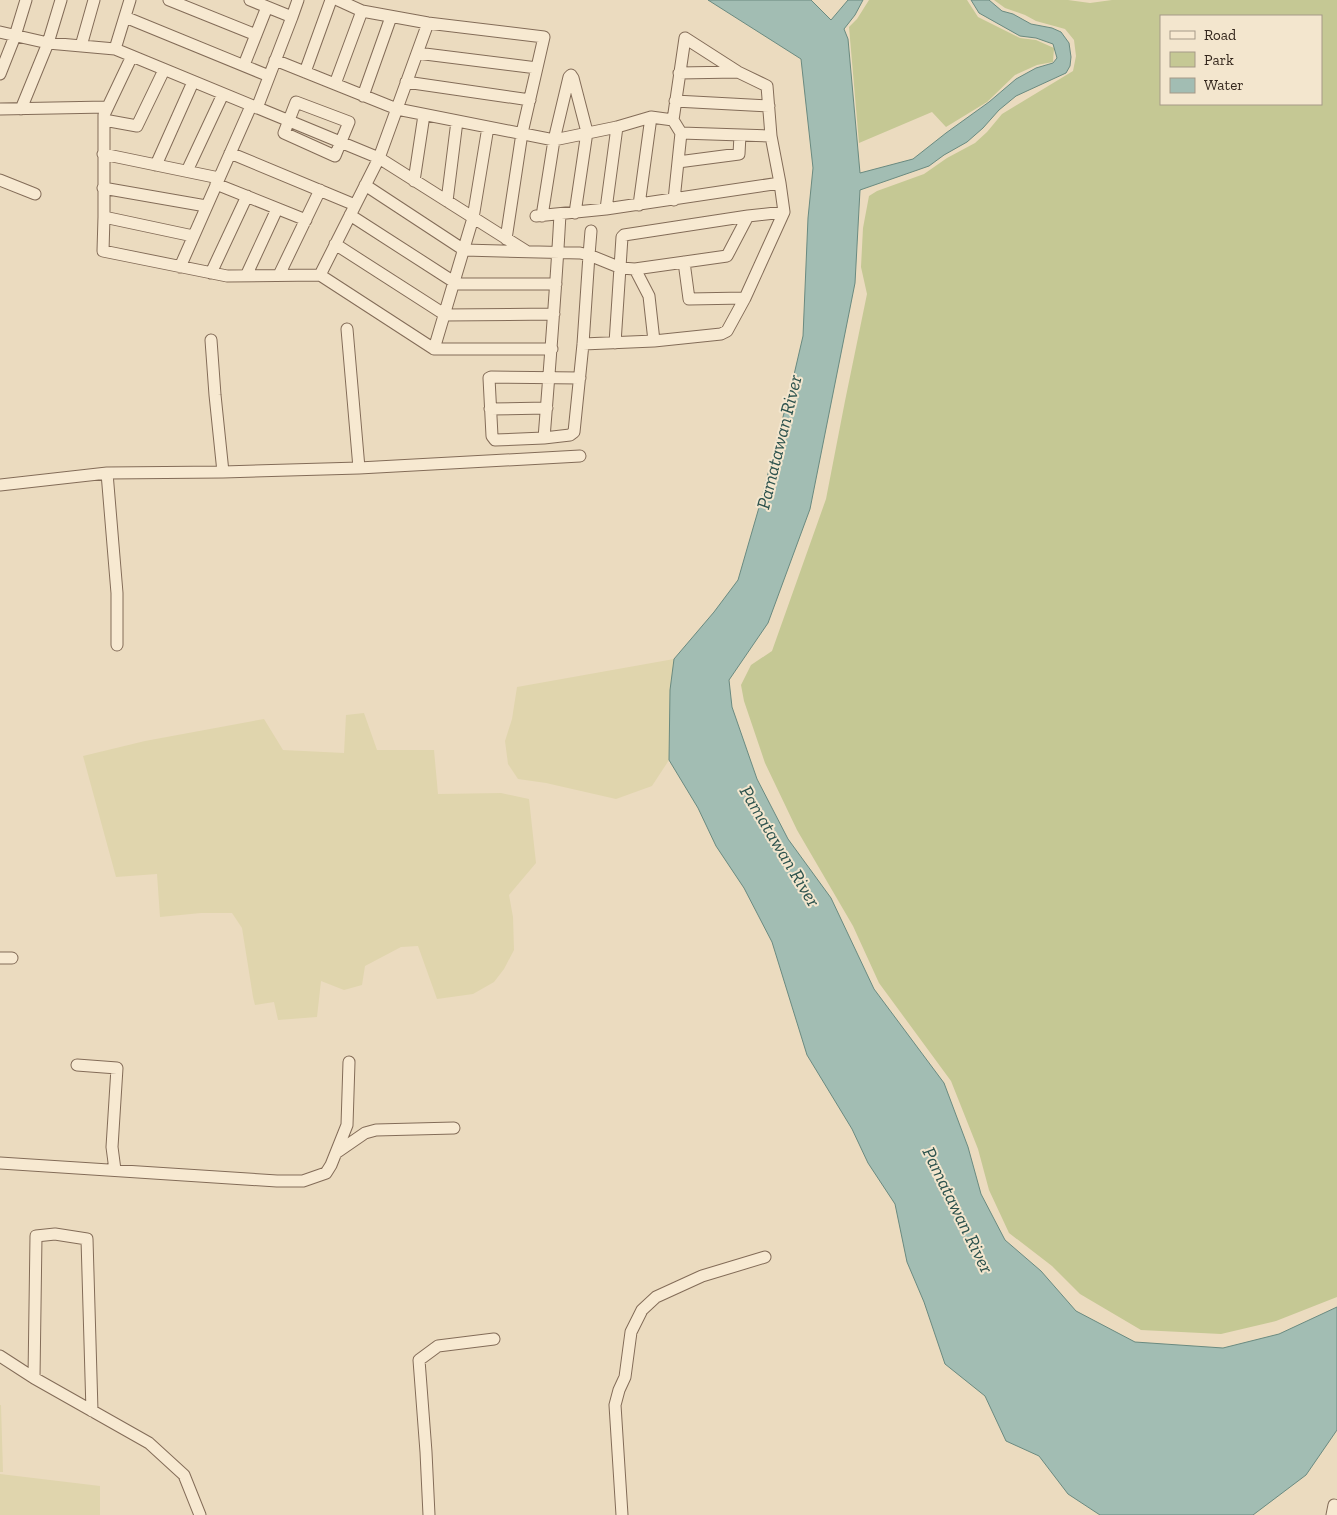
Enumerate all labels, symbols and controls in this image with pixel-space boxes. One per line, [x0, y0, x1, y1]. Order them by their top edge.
legend [1160, 15, 1322, 105]
text: Road [1204, 26, 1237, 44]
text: Park [1204, 51, 1234, 69]
text: Water [1204, 76, 1244, 94]
water label: Pamatawan River [751, 372, 807, 511]
water label: Pamatawan River [735, 781, 826, 911]
water label: Pamatawan River [918, 1143, 999, 1277]

